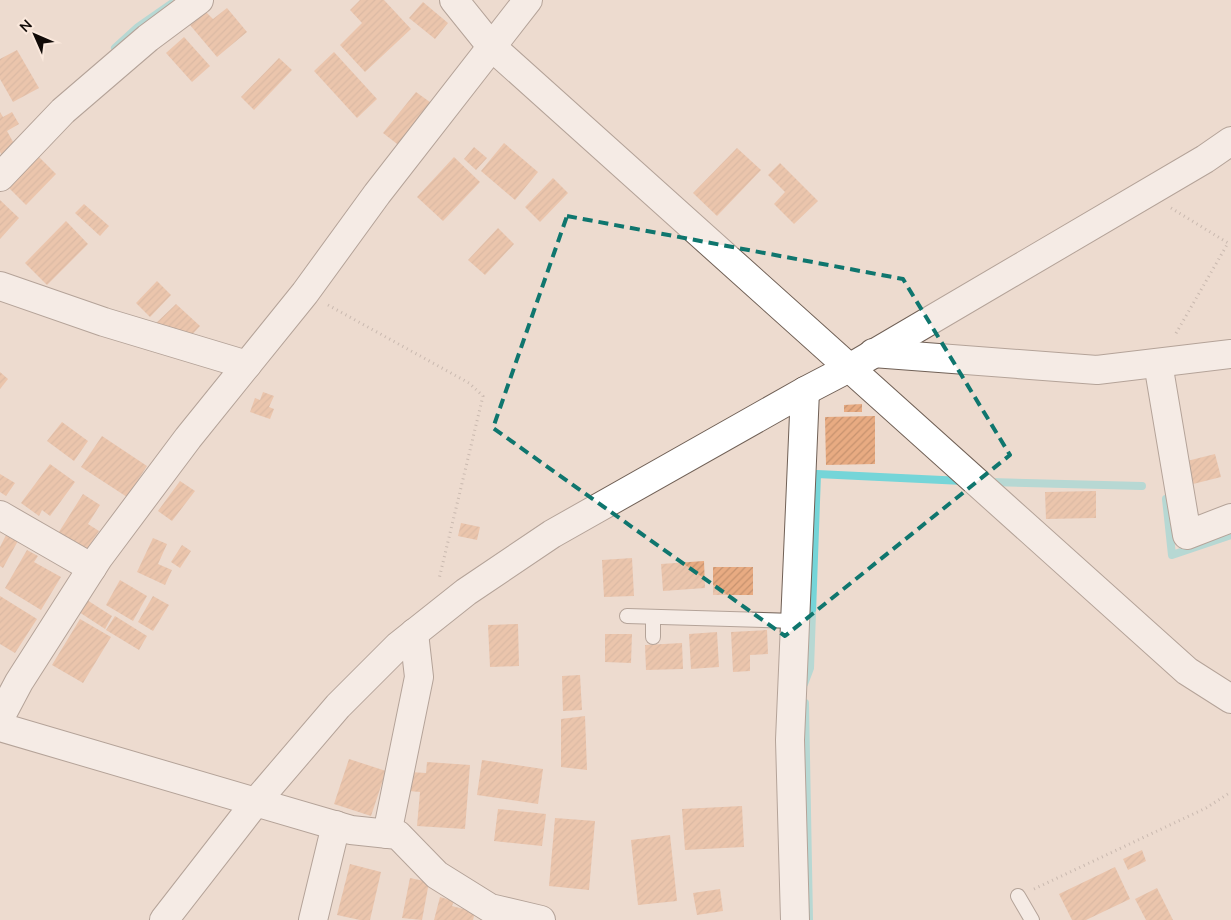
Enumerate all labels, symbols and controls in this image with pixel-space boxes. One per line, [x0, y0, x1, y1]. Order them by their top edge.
north arrow [10, 10, 60, 60]
text: N [16, 16, 36, 36]

